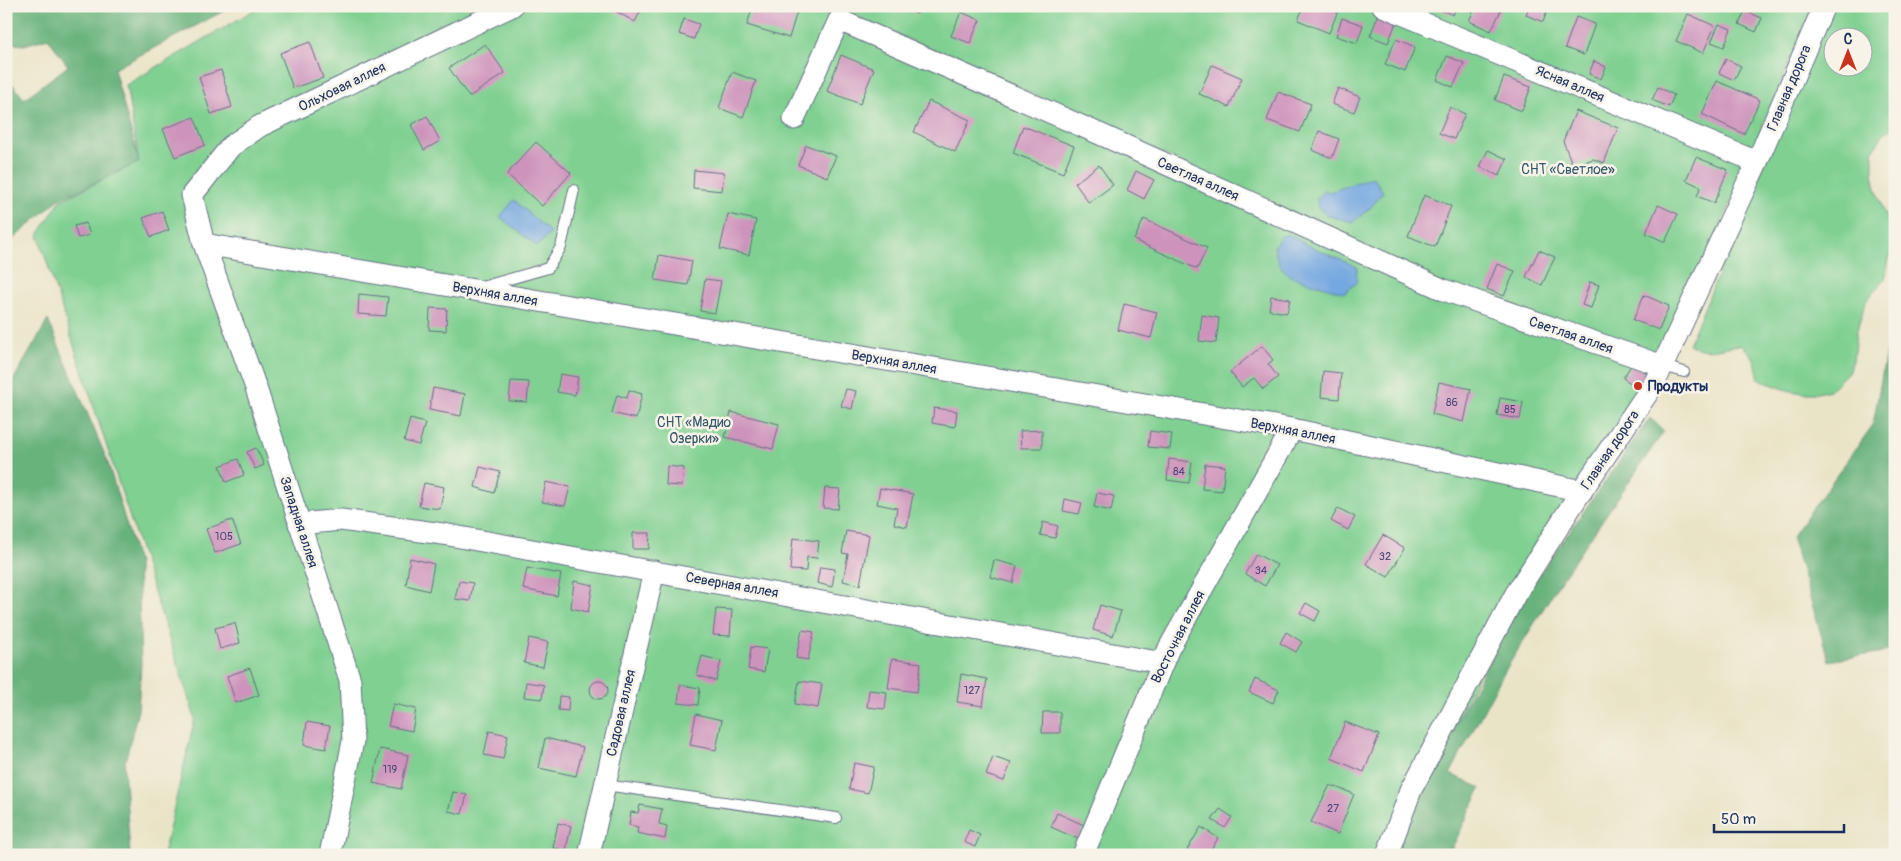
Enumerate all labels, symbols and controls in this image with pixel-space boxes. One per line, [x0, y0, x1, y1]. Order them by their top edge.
north arrow [1824, 28, 1874, 78]
text: С [1844, 31, 1853, 48]
street label: Главная дорога [1763, 42, 1815, 134]
street label: Ольховая аллея [296, 59, 388, 115]
street label: Ясная аллея [1533, 62, 1607, 106]
street label: Светлая аллея [1155, 153, 1241, 205]
park label: СНТ «Светлое» [1521, 161, 1615, 178]
street label: Верхняя аллея [451, 278, 539, 310]
street label: Светлая аллея [1527, 313, 1615, 357]
street label: Верхняя аллея [850, 346, 938, 378]
place label: Продукты [1648, 378, 1708, 395]
marker: Продукты [1632, 380, 1644, 392]
house number: 86 [1446, 396, 1458, 409]
house number: 85 [1504, 403, 1516, 416]
street label: Главная дорога [1577, 407, 1643, 493]
park label: СНТ «Мадио Озерки» [657, 414, 731, 447]
street label: Верхняя аллея [1249, 414, 1337, 448]
house number: 84 [1173, 465, 1186, 478]
street label: Западная аллея [276, 474, 322, 570]
house number: 105 [215, 530, 233, 543]
house number: 32 [1379, 550, 1391, 563]
house number: 34 [1255, 564, 1268, 577]
street label: Северная аллея [684, 568, 780, 602]
street label: Восточная аллея [1147, 588, 1209, 686]
street label: Садовая аллея [603, 668, 639, 758]
house number: 127 [964, 684, 980, 697]
house number: 119 [383, 763, 397, 776]
scale bar [1714, 801, 1844, 833]
house number: 27 [1327, 802, 1339, 815]
text: 50 m [1721, 810, 1756, 829]

